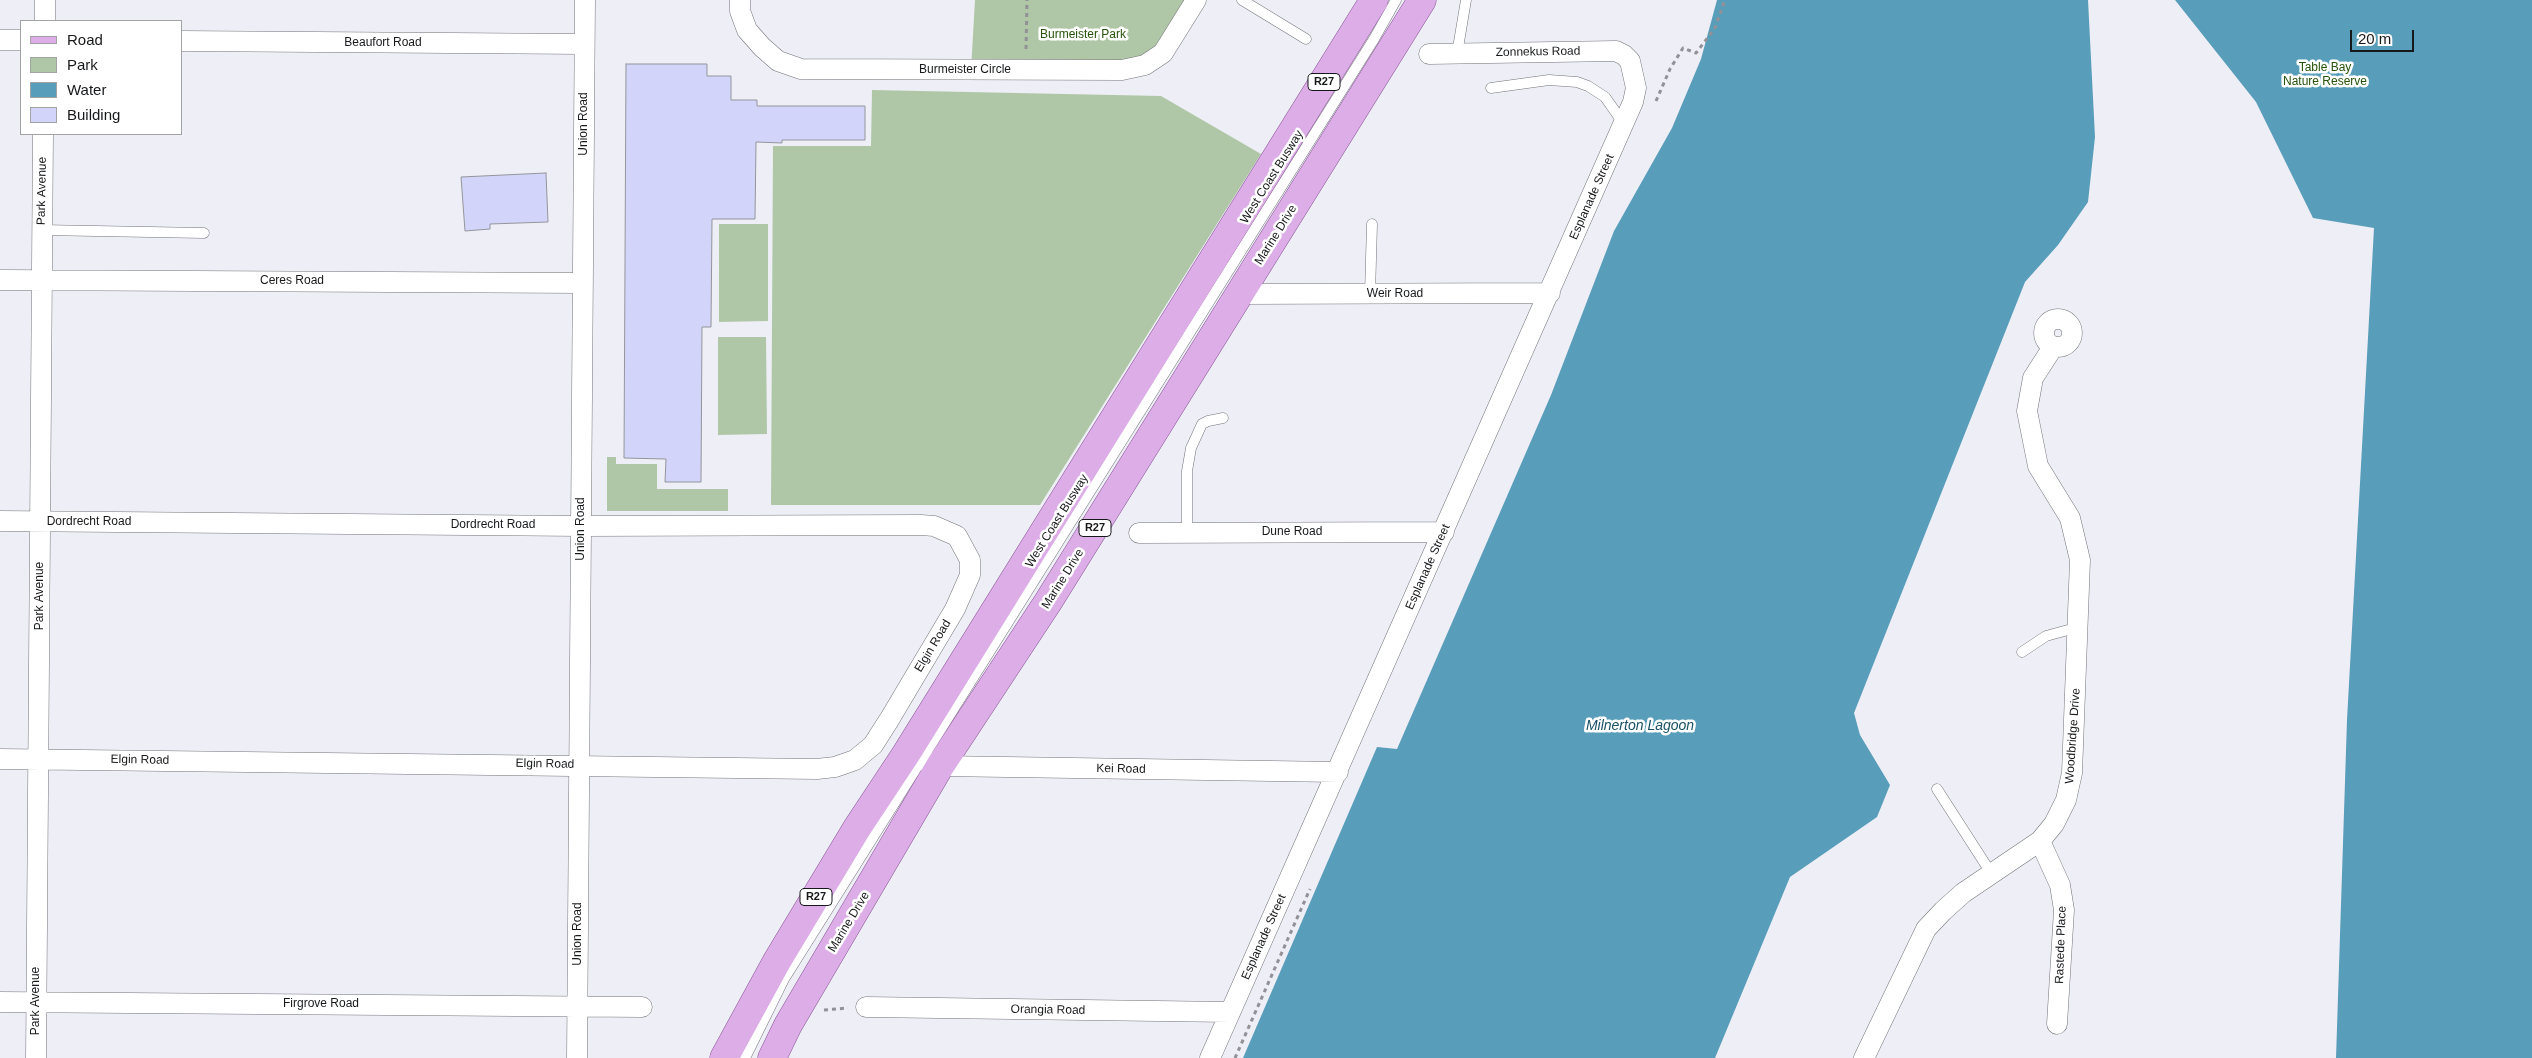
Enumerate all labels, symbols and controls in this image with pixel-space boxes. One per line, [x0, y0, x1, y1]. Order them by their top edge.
legend [20, 20, 182, 135]
scale bar [2352, 20, 2416, 52]
park label: Burmeister Park [1040, 28, 1126, 42]
text: 20 m [2358, 30, 2391, 47]
text: Road [67, 31, 103, 48]
street label: Beaufort Road [344, 36, 422, 50]
street label: Zonnekus Road [1496, 44, 1580, 60]
text: Park [67, 56, 98, 73]
park label: Table Bay Nature Reserve [2283, 61, 2367, 89]
street label: Burmeister Circle [919, 63, 1011, 77]
road number: R27 [1308, 74, 1340, 90]
text: Water [67, 81, 106, 98]
street label: Union Road [577, 92, 591, 156]
text: Building [67, 106, 120, 123]
street label: West Coast Busway [1238, 128, 1306, 226]
street label: Esplanade Street [1567, 152, 1617, 242]
street label: Park Avenue [34, 157, 50, 225]
street label: Marine Drive [1252, 202, 1300, 268]
street label: Ceres Road [260, 274, 324, 288]
street label: Weir Road [1367, 287, 1423, 301]
street label: West Coast Busway [1023, 472, 1091, 570]
street label: Union Road [574, 497, 588, 561]
street label: Dordrecht Road [47, 515, 131, 529]
street label: Dordrecht Road [451, 518, 535, 532]
road number: R27 [1079, 520, 1111, 536]
street label: Esplanade Street [1403, 522, 1453, 612]
street label: Dune Road [1262, 525, 1322, 539]
street label: Marine Drive [1039, 546, 1087, 612]
street label: Park Avenue [33, 562, 47, 630]
street label: Elgin Road [912, 617, 954, 675]
street label: Woodbridge Drive [2062, 688, 2084, 784]
water label: Milnerton Lagoon [1586, 718, 1694, 734]
street label: Elgin Road [111, 752, 169, 768]
street label: Elgin Road [516, 756, 574, 772]
street label: Kei Road [1096, 761, 1146, 777]
road number: R27 [800, 889, 832, 906]
street label: Marine Drive [825, 889, 873, 955]
street label: Esplanade Street [1239, 892, 1289, 982]
street label: Union Road [571, 902, 585, 966]
street label: Rastede Place [2052, 906, 2070, 984]
street label: Park Avenue [29, 967, 43, 1035]
street label: Firgrove Road [283, 997, 359, 1011]
street label: Orangia Road [1011, 1002, 1085, 1018]

